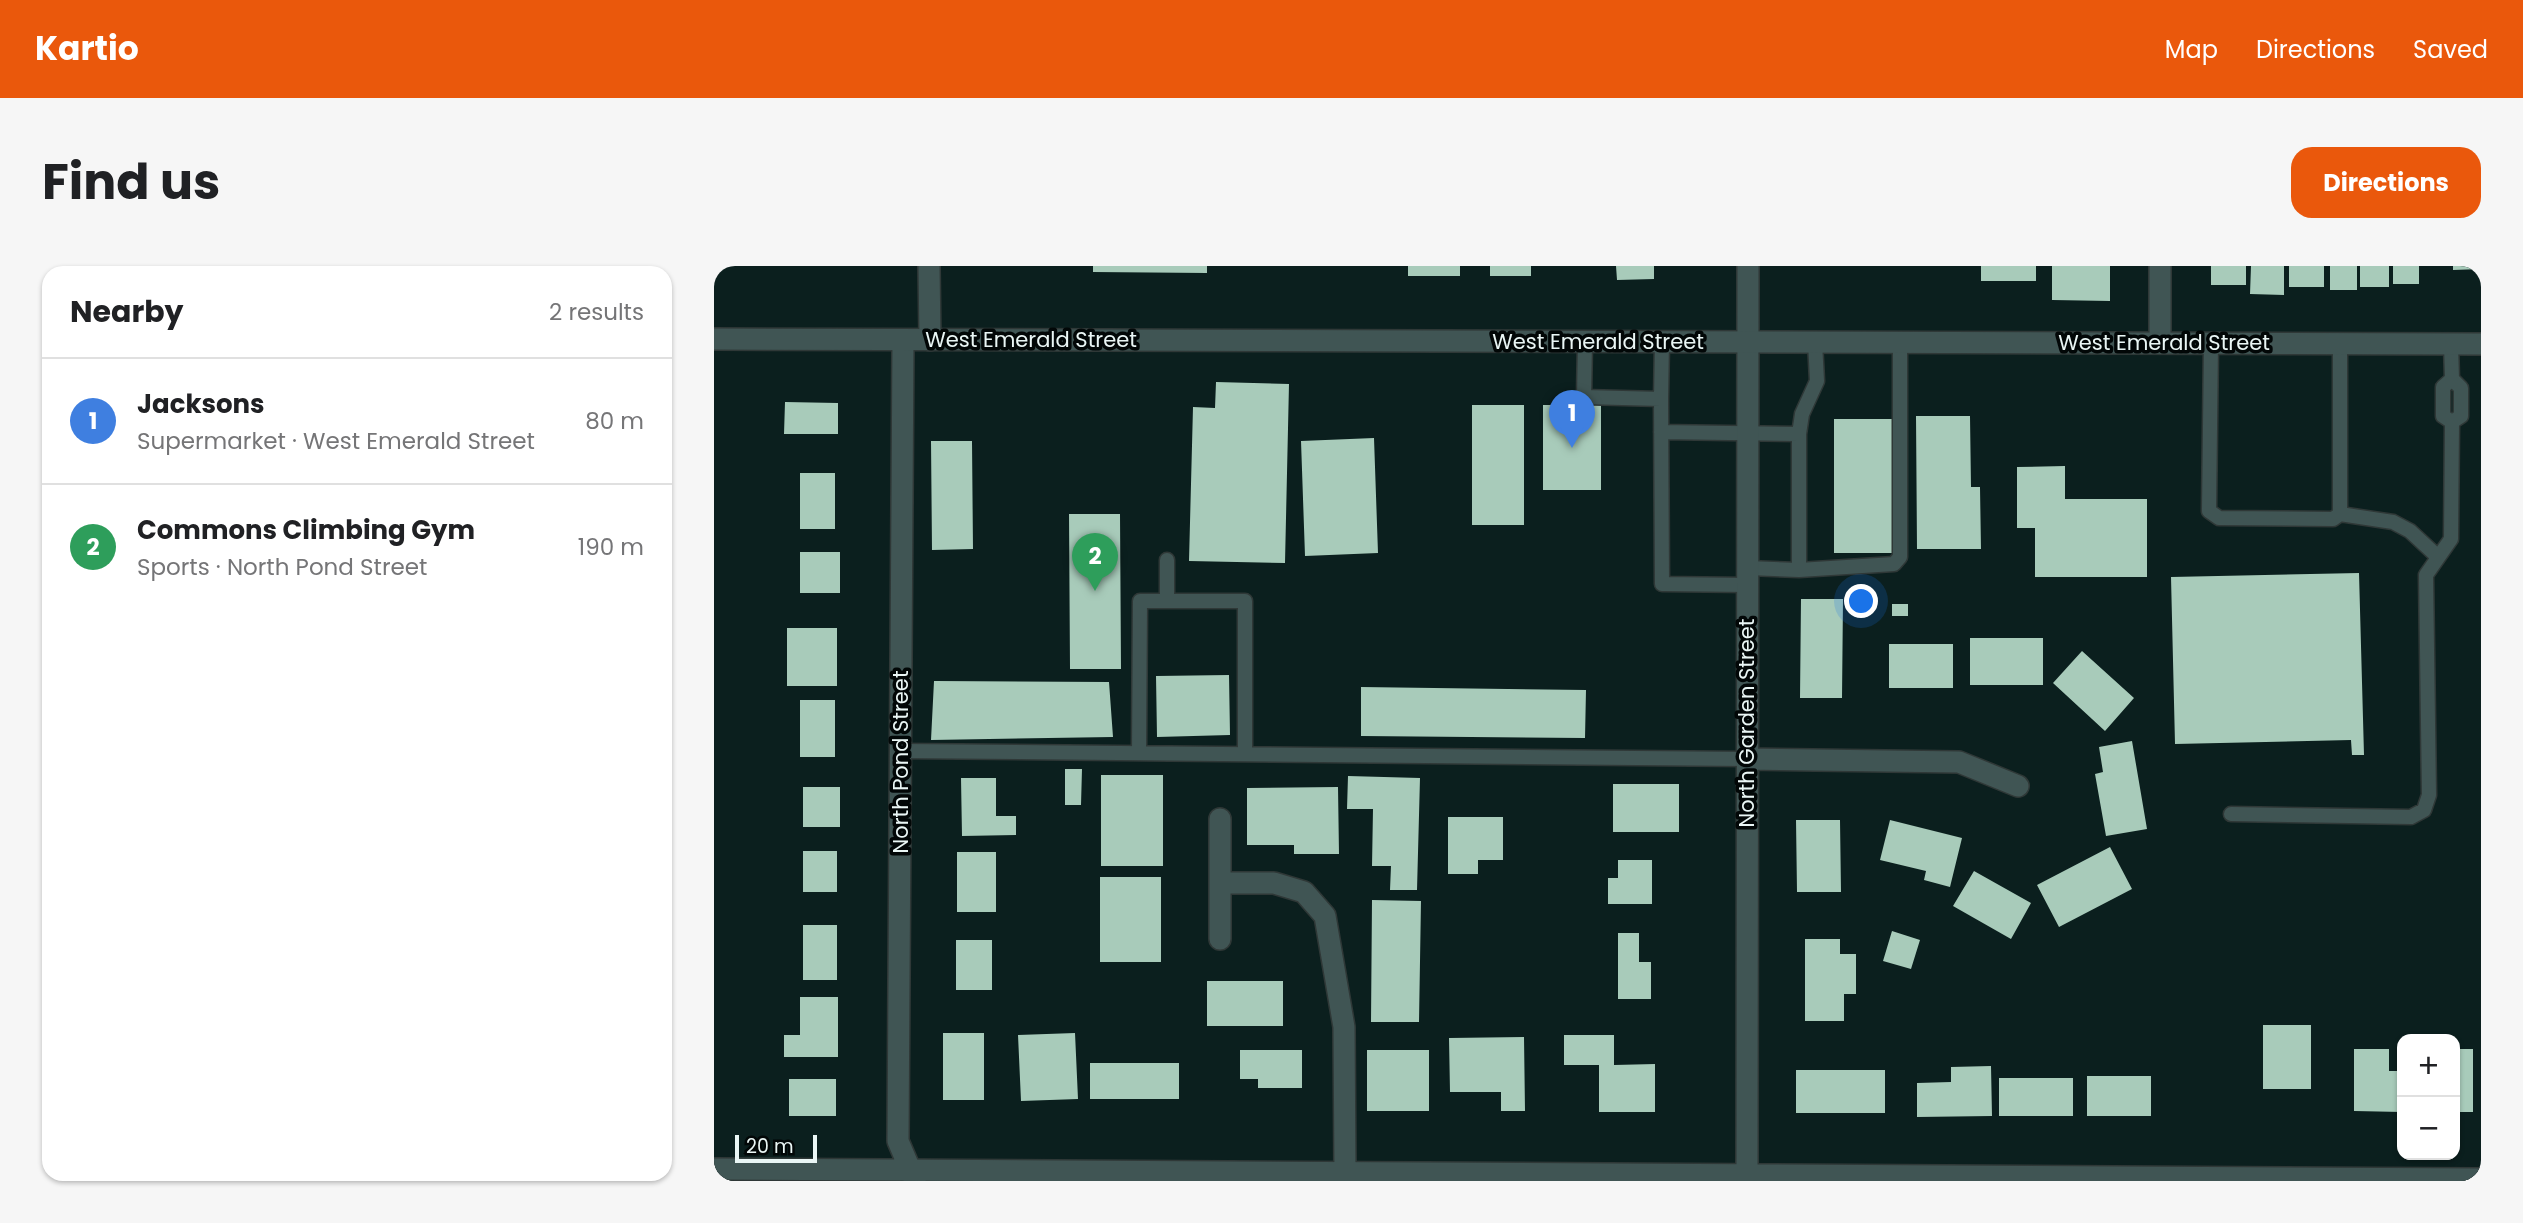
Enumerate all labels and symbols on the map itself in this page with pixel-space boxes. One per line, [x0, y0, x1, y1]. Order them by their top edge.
street label: West Emerald Street [925, 325, 1137, 354]
street label: West Emerald Street [1492, 327, 1704, 356]
street label: West Emerald Street [2058, 328, 2270, 357]
pin: 1 [1549, 390, 1595, 448]
pin: 2 [1072, 533, 1118, 591]
your location [1844, 584, 1878, 618]
street label: North Garden Street [1732, 619, 1761, 827]
street label: North Pond Street [886, 670, 915, 854]
scale bar [735, 1132, 817, 1164]

